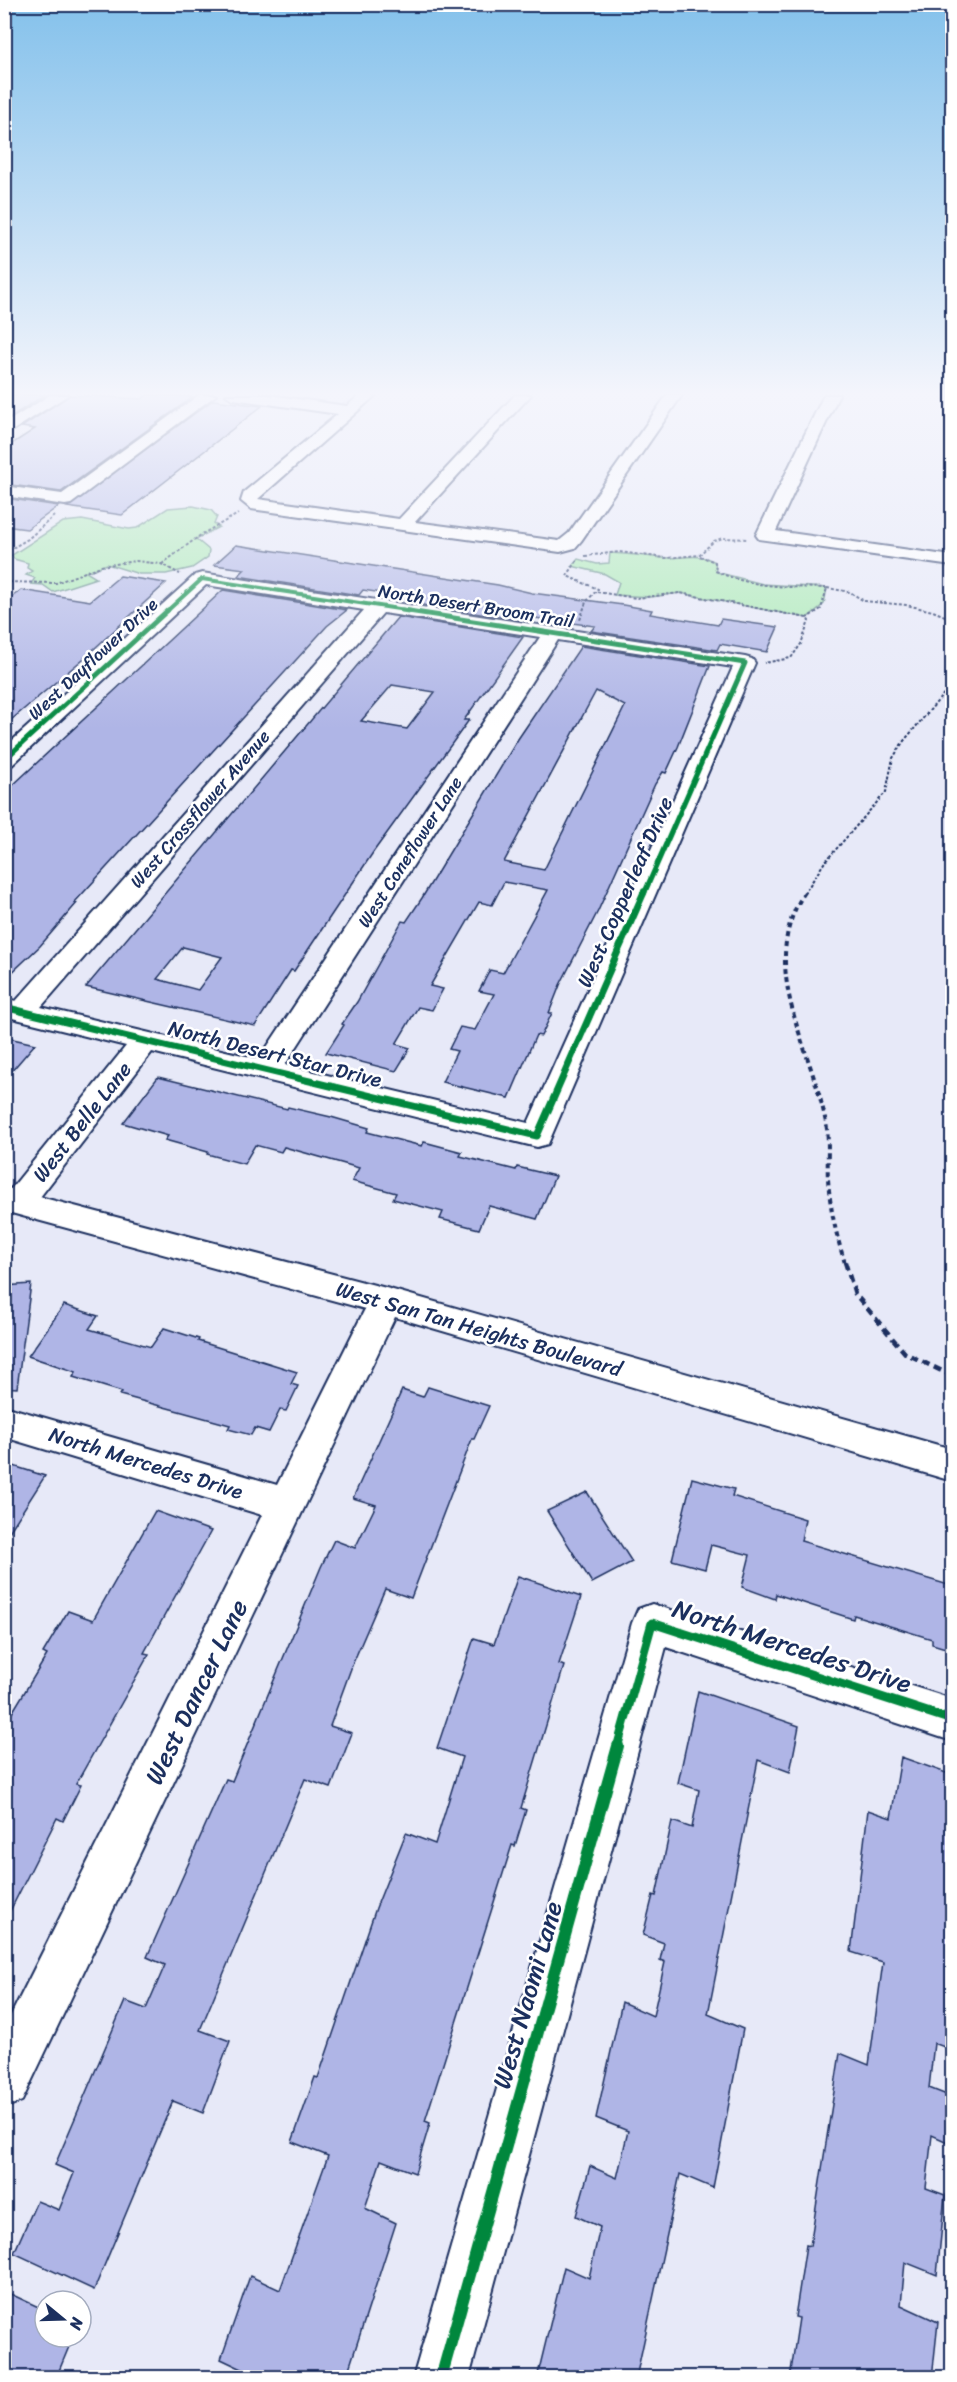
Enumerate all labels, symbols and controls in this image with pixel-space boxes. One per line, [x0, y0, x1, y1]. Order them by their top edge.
street label: North Desert Broom Trail [376, 575, 577, 637]
street label: West Dayflower Drive [20, 589, 166, 728]
street label: West Crossflower Avenue [122, 722, 278, 896]
street label: West Coneflower Lane [349, 770, 471, 934]
street label: West Copperleaf Drive [566, 790, 684, 994]
street label: North Desert Star Drive [164, 1009, 386, 1099]
street label: West Belle Lane [22, 1053, 142, 1191]
street label: West San Tan Heights Boulevard [331, 1270, 629, 1389]
street label: North Mercedes Drive [44, 1415, 248, 1511]
street label: North Mercedes Drive [666, 1586, 918, 1707]
street label: West Dancer Lane [131, 1591, 261, 1793]
street label: West Naomi Lane [478, 1895, 576, 2094]
north arrow [33, 2289, 93, 2349]
text: N [61, 2313, 93, 2335]

